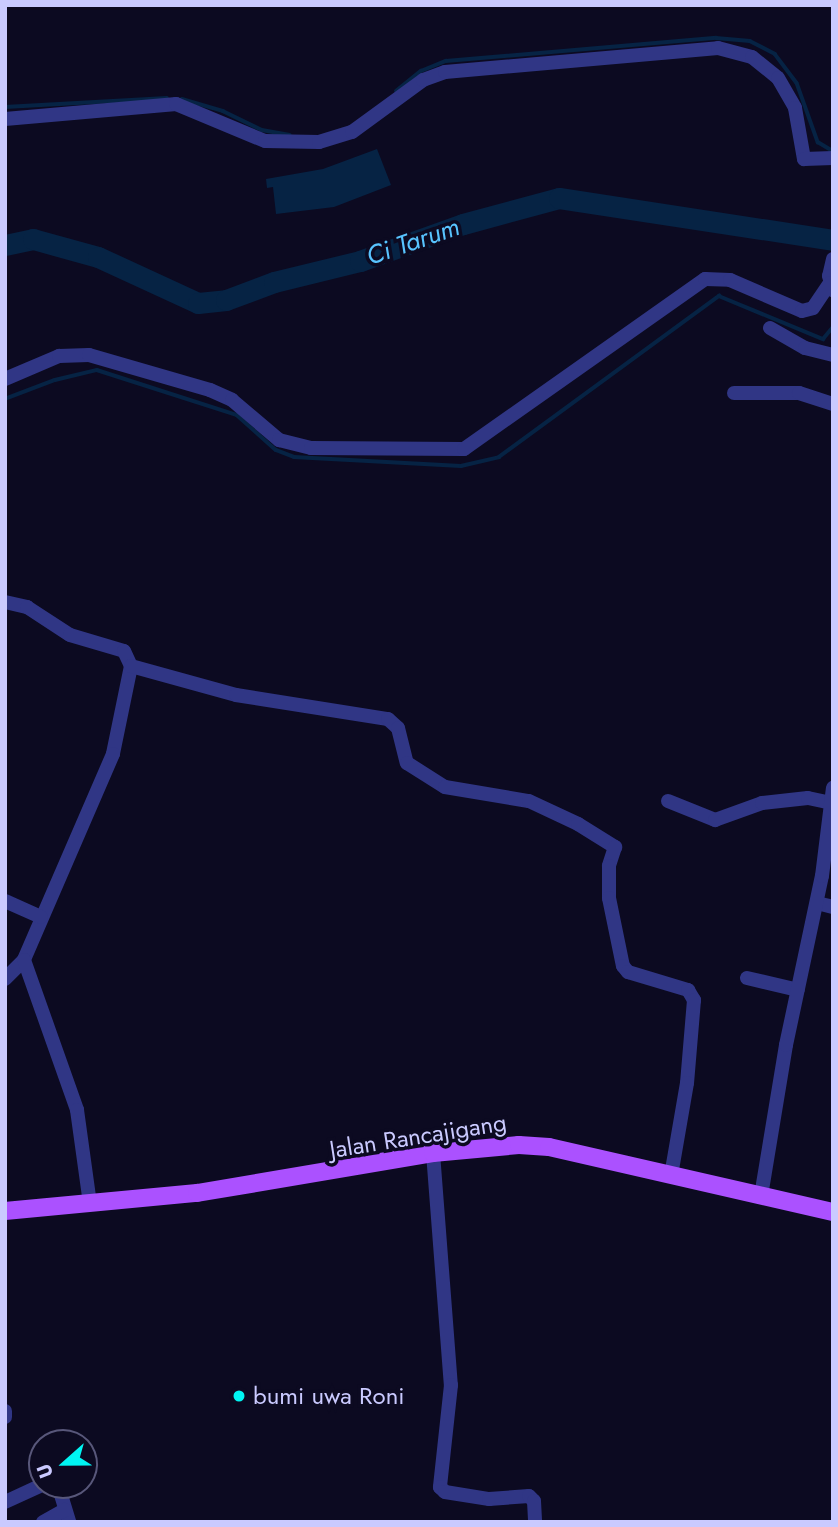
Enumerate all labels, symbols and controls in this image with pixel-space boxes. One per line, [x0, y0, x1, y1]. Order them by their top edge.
water label: Ci Tarum [362, 212, 464, 272]
street label: Jalan Rancajigang [328, 1108, 508, 1164]
place label: bumi uwa Roni [253, 1382, 404, 1410]
marker: bumi uwa Roni [231, 1388, 247, 1404]
north arrow [28, 1429, 98, 1499]
text: U [30, 1460, 60, 1482]

